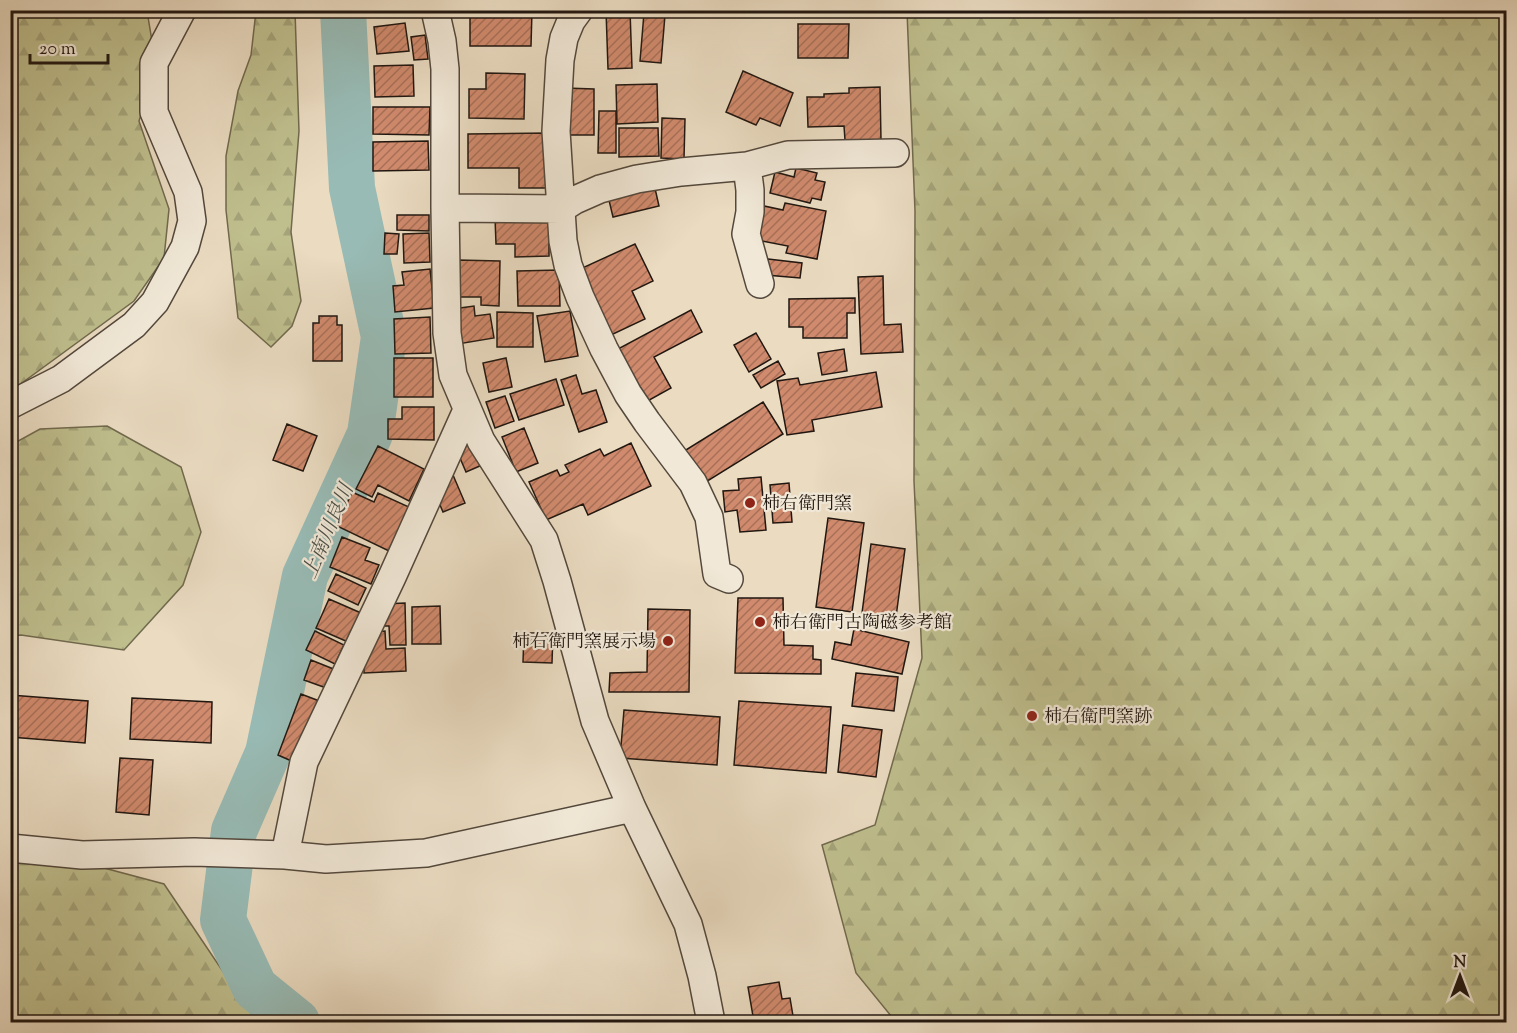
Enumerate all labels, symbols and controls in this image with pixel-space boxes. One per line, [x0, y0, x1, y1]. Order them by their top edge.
scale bar [30, 27, 108, 65]
text: 20 m [39, 37, 76, 63]
water label: 上南川良川 [296, 478, 363, 584]
place label: 柿右衛門窯 [762, 492, 852, 518]
marker: 柿右衛門窯 [743, 496, 757, 510]
place label: 柿右衛門古陶磁参考館 [772, 611, 952, 637]
marker: 柿右衛門古陶磁参考館 [753, 615, 767, 629]
place label: 柿右衛門窯展示場 [512, 630, 656, 656]
marker: 柿右衛門窯展示場 [661, 634, 675, 648]
place label: 柿右衛門窯跡 [1044, 705, 1152, 731]
marker: 柿右衛門窯跡 [1025, 709, 1039, 723]
north arrow [1430, 946, 1490, 1006]
text: N [1454, 952, 1467, 975]

